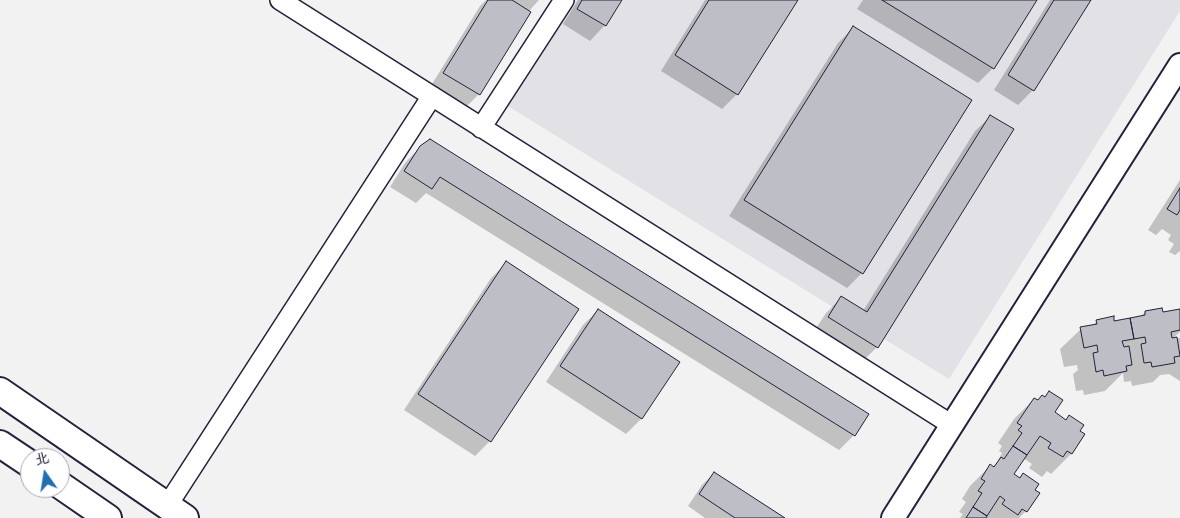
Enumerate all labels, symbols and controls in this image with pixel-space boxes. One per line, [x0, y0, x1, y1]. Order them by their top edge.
north arrow [20, 448, 70, 498]
text: 北 [33, 449, 50, 469]

